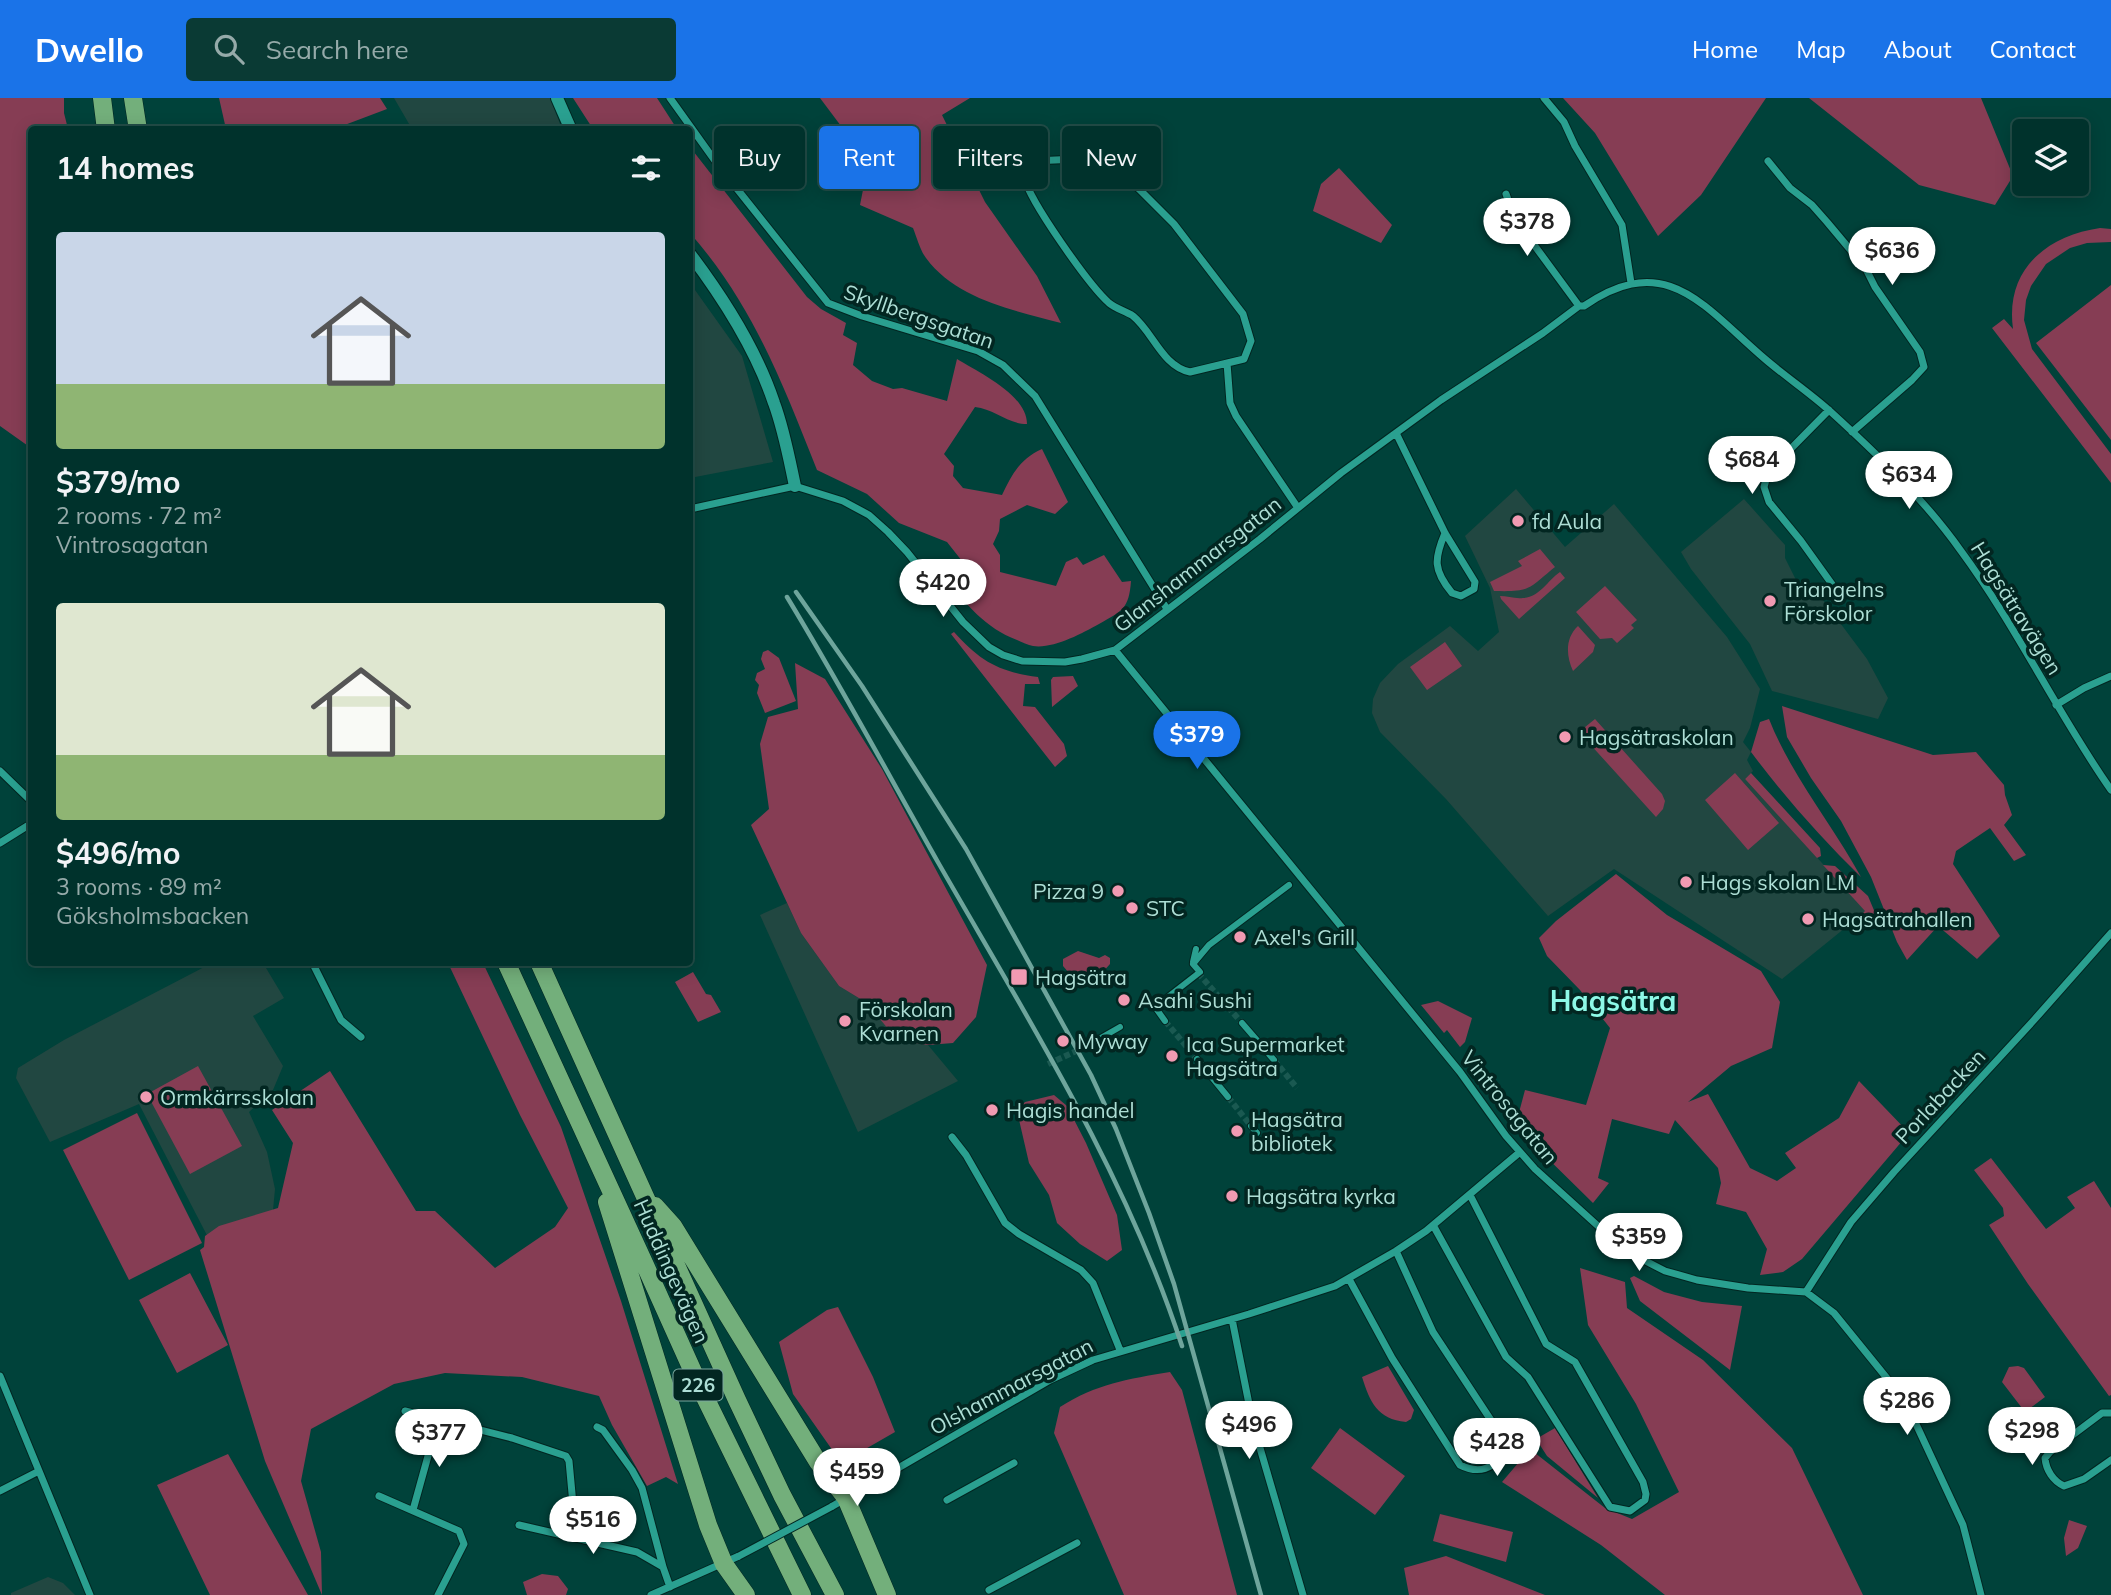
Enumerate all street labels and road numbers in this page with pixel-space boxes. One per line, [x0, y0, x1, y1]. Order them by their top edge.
street label: Skyllbergsgatan [841, 278, 997, 354]
street label: Glanshammarsgatan [1108, 490, 1286, 638]
street label: Hagsätravägen [1966, 537, 2068, 679]
street label: Porlabacken [1889, 1043, 1991, 1149]
street label: Vintrosagatan [1456, 1045, 1564, 1169]
street label: Huddingevägen [629, 1195, 715, 1347]
street label: Olshammarsgatan [925, 1332, 1097, 1440]
road number: 226 [674, 1370, 722, 1400]

